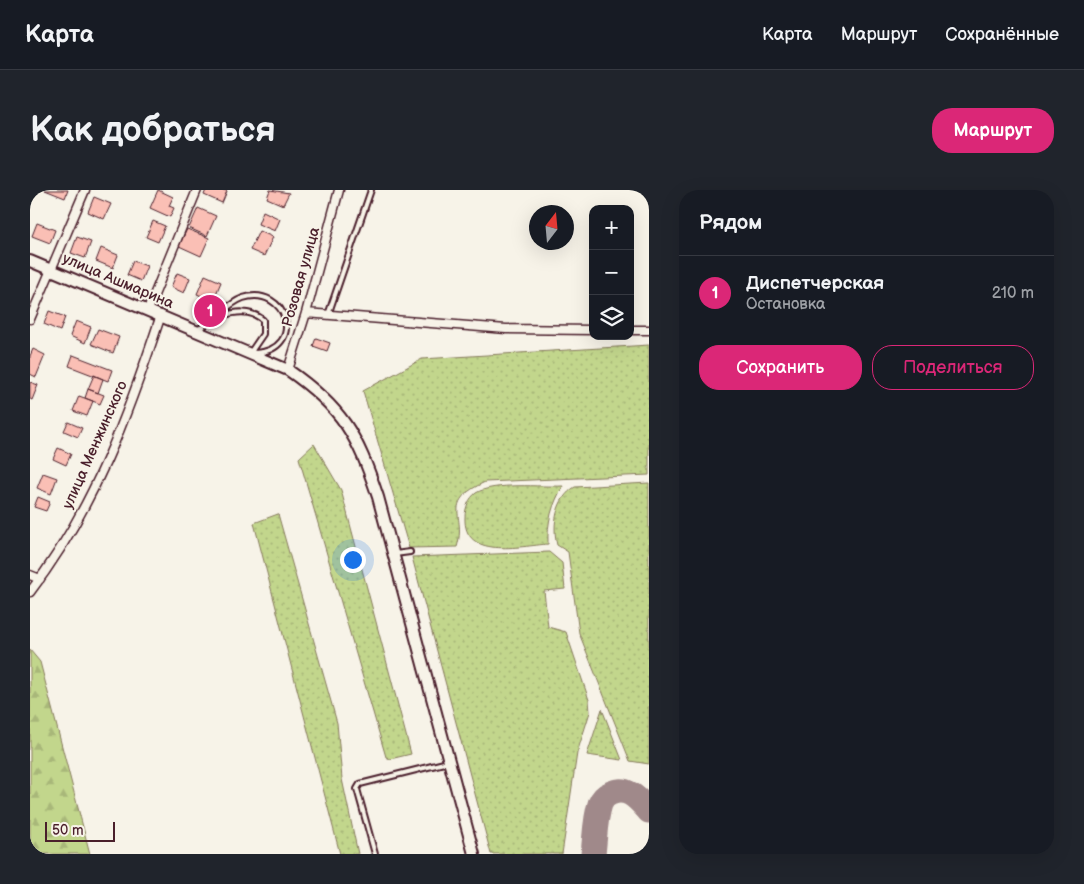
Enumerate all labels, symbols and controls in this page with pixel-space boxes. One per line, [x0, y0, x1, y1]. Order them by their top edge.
text: Карта [25, 20, 94, 49]
text: Карта [762, 24, 813, 45]
text: Маршрут [841, 24, 917, 45]
text: Сохранённые [945, 24, 1059, 45]
button: Маршрут [932, 108, 1054, 153]
text: Как добраться [30, 109, 276, 152]
north arrow [529, 205, 574, 250]
map controls [589, 205, 634, 340]
button: + [589, 205, 634, 250]
text: Рядом [699, 210, 762, 235]
street label: Розовая улица [278, 225, 324, 329]
street label: улица Ашмарина [59, 249, 177, 313]
button: − [589, 250, 634, 295]
text: Диспетчерская [746, 272, 884, 295]
text: 1 [712, 284, 718, 303]
text: 210 m [992, 284, 1034, 303]
pin: 1 [194, 292, 226, 330]
button: layers [589, 295, 634, 340]
text: Остановка [746, 295, 825, 314]
button: Сохранить [699, 345, 862, 390]
button: Поделиться [872, 345, 1034, 390]
street label: улица Менжинского [58, 378, 132, 512]
your location [340, 547, 366, 573]
scale bar [45, 819, 115, 842]
text: 50 m [52, 822, 84, 839]

